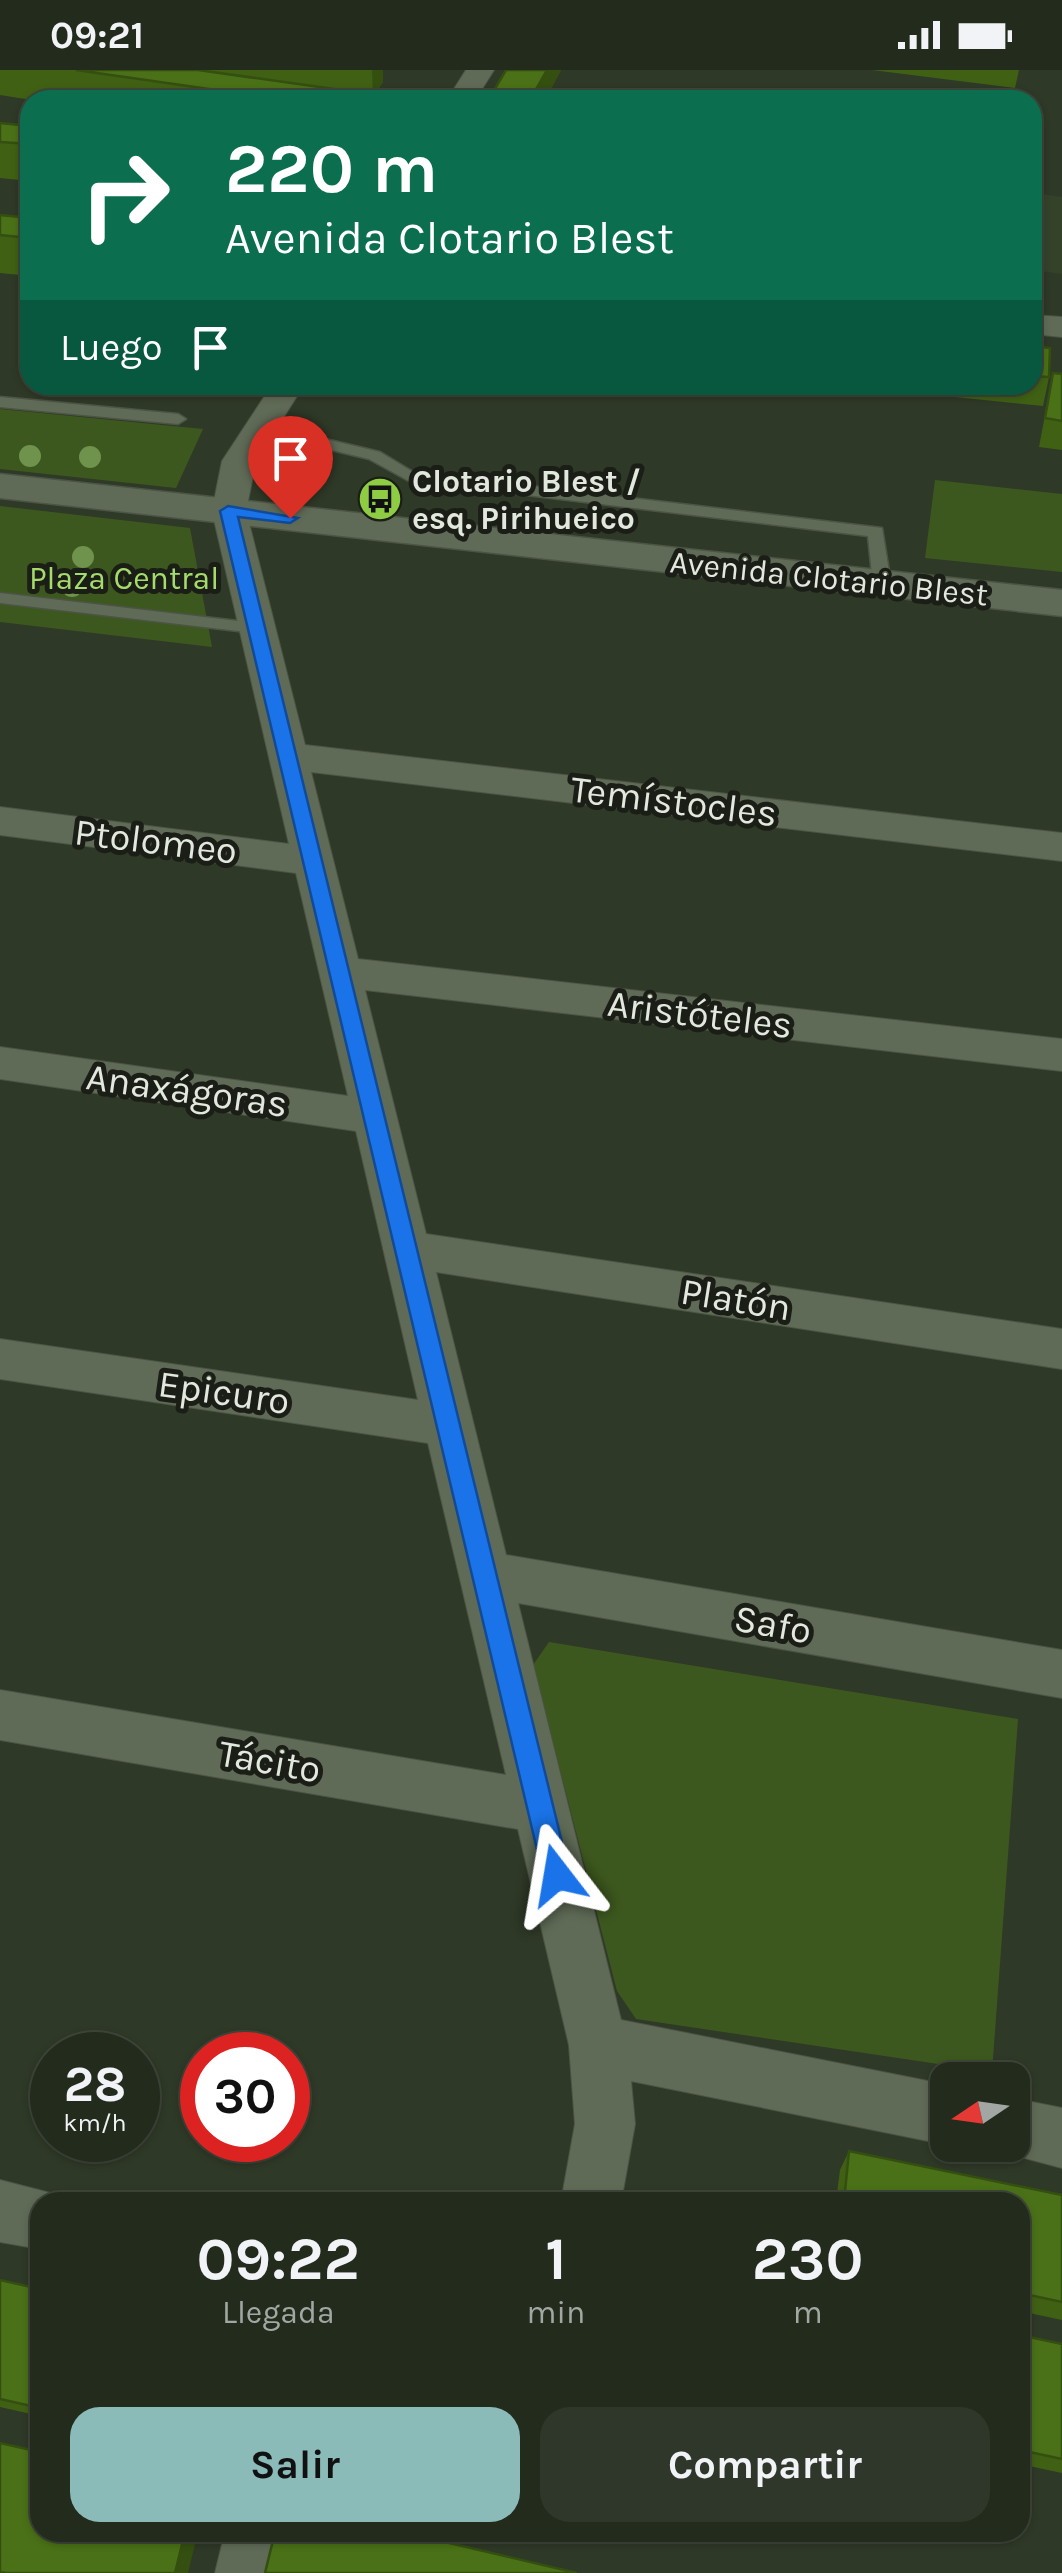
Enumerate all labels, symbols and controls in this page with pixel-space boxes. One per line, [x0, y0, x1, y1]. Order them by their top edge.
text: 09:21 [50, 13, 144, 58]
text: 220 m [225, 128, 438, 210]
icon: right [60, 130, 190, 260]
text: Avenida Clotario Blest [225, 212, 674, 264]
icon: arrive [183, 320, 238, 375]
text: Luego [60, 325, 163, 370]
pin [248, 416, 333, 519]
icon: arrive [263, 431, 318, 486]
place label: Clotario Blest / esq. Pirihueico [412, 463, 641, 537]
bus stop icon: Clotario Blest / esq. Pirihueico [357, 476, 403, 522]
street label: Avenida Clotario Blest [668, 543, 990, 614]
park label: Plaza Central [29, 560, 219, 597]
street label: Temístocles [568, 767, 780, 836]
street label: Ptolomeo [72, 809, 240, 874]
street label: Aristóteles [605, 981, 795, 1048]
street label: Anaxágoras [83, 1054, 291, 1127]
street label: Platón [678, 1269, 794, 1330]
street label: Epicuro [155, 1361, 292, 1424]
street label: Safo [731, 1596, 815, 1653]
street label: Tácito [215, 1730, 324, 1793]
position arrow [505, 1823, 609, 1927]
speed limit sign: 30 [180, 2032, 310, 2162]
text: 28 [64, 2055, 126, 2114]
north arrow [930, 2062, 1030, 2162]
map controls [930, 2062, 1030, 2162]
text: km/h [63, 2108, 127, 2137]
text: 09:22 [197, 2224, 360, 2294]
text: 1 [545, 2224, 567, 2294]
text: 230 [752, 2224, 863, 2294]
text: Llegada [222, 2294, 335, 2331]
text: min [526, 2294, 585, 2331]
text: m [793, 2294, 823, 2331]
button: Salir [70, 2407, 520, 2522]
button: Compartir [540, 2407, 990, 2522]

